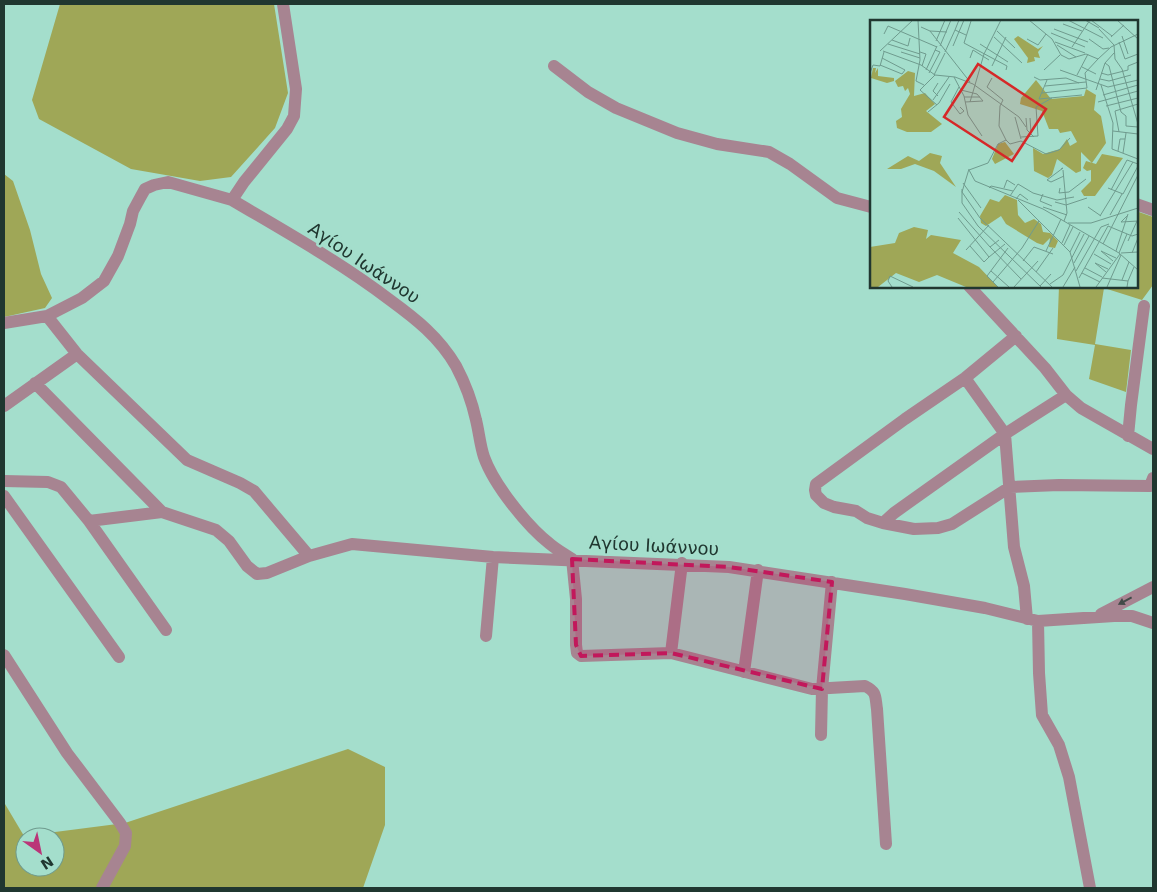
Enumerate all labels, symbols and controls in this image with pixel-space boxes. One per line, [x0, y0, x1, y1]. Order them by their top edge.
inset map [870, 20, 1137, 288]
street label: Αγίου Ιωάννου [305, 218, 424, 308]
street label: Αγίου Ιωάννου [589, 532, 719, 559]
one-way arrow [1118, 597, 1131, 606]
north arrow [15, 827, 65, 877]
text: N [38, 853, 56, 873]

